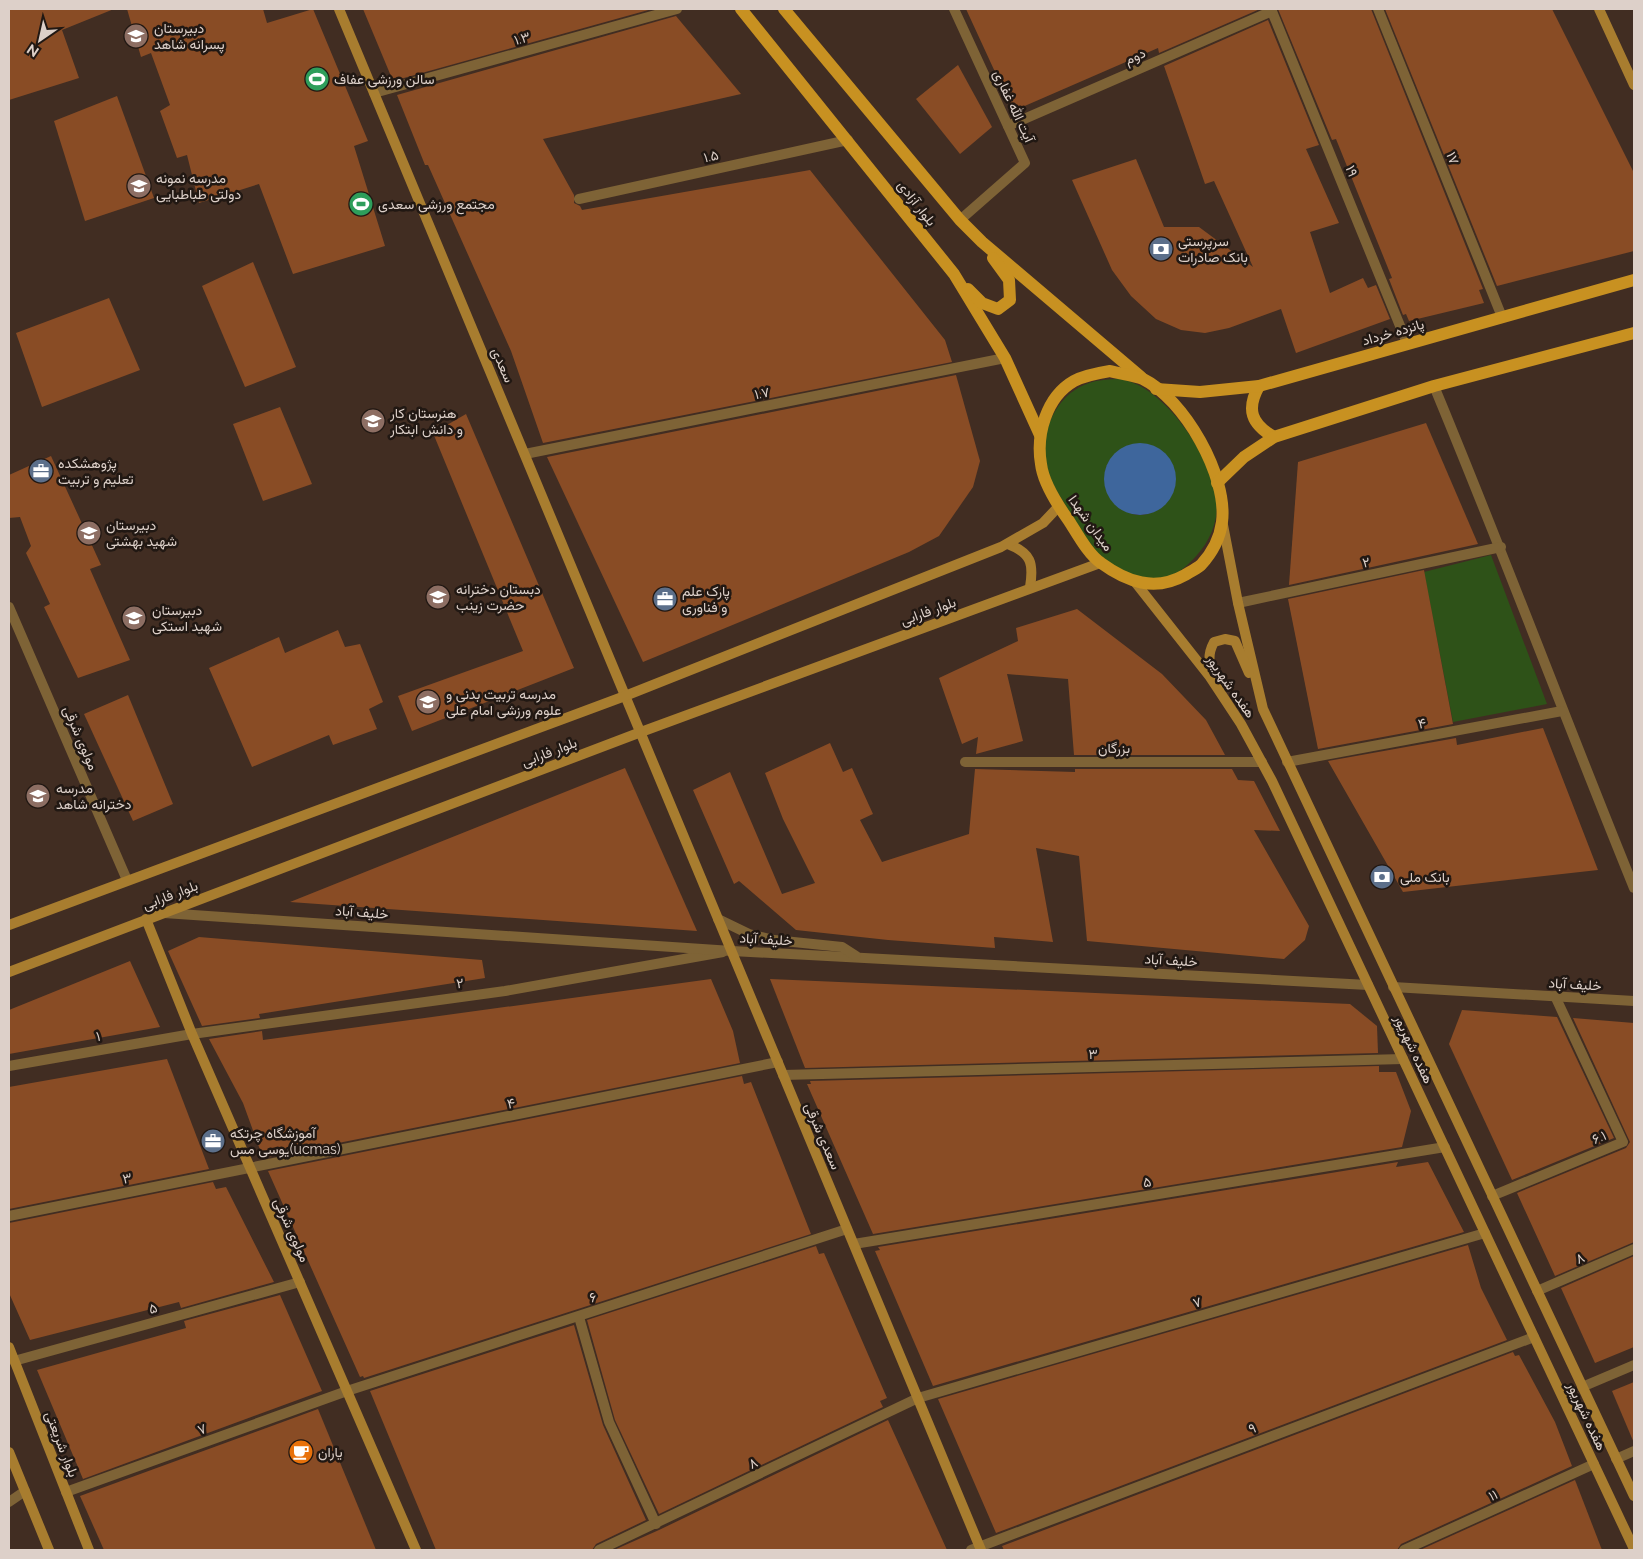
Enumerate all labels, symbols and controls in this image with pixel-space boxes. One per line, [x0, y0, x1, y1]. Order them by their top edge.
north arrow [15, 15, 65, 65]
place label: دبیرستان پسرانه شاهد [154, 20, 225, 54]
school or university icon: دبیرستان پسرانه شاهد [123, 23, 149, 49]
street label: ۱.۳ [512, 28, 532, 48]
text: N [24, 41, 42, 60]
street label: دوم [1122, 44, 1149, 69]
sports icon: سالن ورزشی عفاف [304, 66, 330, 92]
street label: آیت الله غفاری [989, 67, 1038, 147]
place label: سالن ورزشی عفاف [334, 71, 435, 88]
street label: ۱.۵ [702, 147, 720, 165]
street label: ۱۷ [1443, 149, 1463, 167]
street label: ۱۹ [1343, 163, 1361, 179]
place label: مدرسه نمونه دولتی طباطبایی [156, 170, 242, 203]
school or university icon: مدرسه نمونه دولتی طباطبایی [126, 173, 152, 199]
street label: بلوار آزادی [893, 177, 940, 230]
sports icon: مجتمع ورزشی سعدی [348, 191, 374, 217]
place label: مجتمع ورزشی سعدی [378, 196, 495, 215]
place label: سرپرستی بانک صادرات [1178, 233, 1248, 266]
bank icon: سرپرستی بانک صادرات [1148, 236, 1174, 262]
street label: پانزده خرداد [1360, 316, 1426, 350]
street label: سعدی [488, 345, 517, 385]
street label: ۱.۷ [753, 384, 771, 402]
place label: هنرستان کار و دانش ابتکار [389, 405, 463, 438]
school or university icon: هنرستان کار و دانش ابتکار [360, 408, 386, 434]
place label: پژوهشکده تعلیم و تربیت [58, 455, 134, 488]
office icon: پژوهشکده تعلیم و تربیت [28, 458, 54, 484]
street label: میدان شهدا [1065, 492, 1117, 555]
place label: دبیرستان شهید بهشتی [106, 517, 177, 550]
school or university icon: دبیرستان شهید بهشتی [76, 520, 102, 546]
street label: ۲ [1361, 553, 1371, 571]
place label: دبستان دخترانه حضرت زینب [456, 581, 541, 614]
place label: پارک علم و فناوری [682, 583, 730, 616]
school or university icon: دبستان دخترانه حضرت زینب [425, 584, 451, 610]
office icon: پارک علم و فناوری [652, 586, 678, 612]
street label: بلوار فارابی [898, 594, 958, 629]
place label: دبیرستان شهید استکی [152, 602, 222, 635]
school or university icon: دبیرستان شهید استکی [121, 605, 147, 631]
street label: هفده شهریور [1202, 650, 1259, 722]
place label: مدرسه تربیت بدنی و علوم ورزشی امام علی [446, 686, 561, 719]
school or university icon: مدرسه تربیت بدنی و علوم ورزشی امام علی [415, 689, 441, 715]
street label: مولوی شرقی [59, 703, 102, 773]
street label: ۴ [1417, 714, 1427, 732]
street label: بلوار فارابی [519, 734, 579, 771]
street label: بزرگان [1098, 740, 1130, 757]
place label: مدرسه دخترانه شاهد [56, 780, 132, 813]
school or university icon: مدرسه دخترانه شاهد [25, 783, 51, 809]
bank icon: بانک ملی [1369, 864, 1395, 890]
place label: بانک ملی [1400, 869, 1450, 886]
street label: بلوار فارابی [140, 877, 200, 914]
street label: خلیف آباد [335, 902, 389, 923]
street label: خلیف آباد [739, 930, 793, 949]
street label: خلیف آباد [1144, 951, 1198, 970]
street label: ۲ [455, 975, 465, 991]
street label: خلیف آباد [1548, 975, 1602, 994]
street label: هفده شهریور [1390, 1011, 1437, 1086]
street label: ۱ [95, 1028, 101, 1044]
street label: ۳ [1088, 1046, 1098, 1062]
street label: ۴ [506, 1094, 516, 1112]
street label: سعدی شرقی [801, 1100, 844, 1172]
place label: آموزشگاه چرتکه یوسی مس(ucmas) [230, 1125, 341, 1158]
street label: ۶.۱ [1590, 1127, 1608, 1147]
office icon: آموزشگاه چرتکه یوسی مس(ucmas) [200, 1128, 226, 1154]
street label: ۳ [121, 1169, 133, 1187]
street label: ۵ [1142, 1173, 1152, 1191]
street label: مولوی شرقی [270, 1196, 313, 1265]
street label: ۸ [1573, 1249, 1587, 1267]
street label: ۶ [587, 1288, 599, 1306]
street label: ۷ [1191, 1293, 1203, 1311]
street label: ۵ [147, 1299, 159, 1317]
street label: هفده شهریور [1563, 1378, 1610, 1453]
street label: بلوار شریعتی [41, 1409, 82, 1480]
street label: ۹ [1246, 1419, 1258, 1437]
street label: ۷ [195, 1420, 209, 1438]
cafe icon: یاران [288, 1439, 314, 1465]
place label: یاران [318, 1444, 343, 1461]
street label: ۸ [746, 1454, 760, 1472]
street label: ۱۱ [1486, 1486, 1500, 1504]

